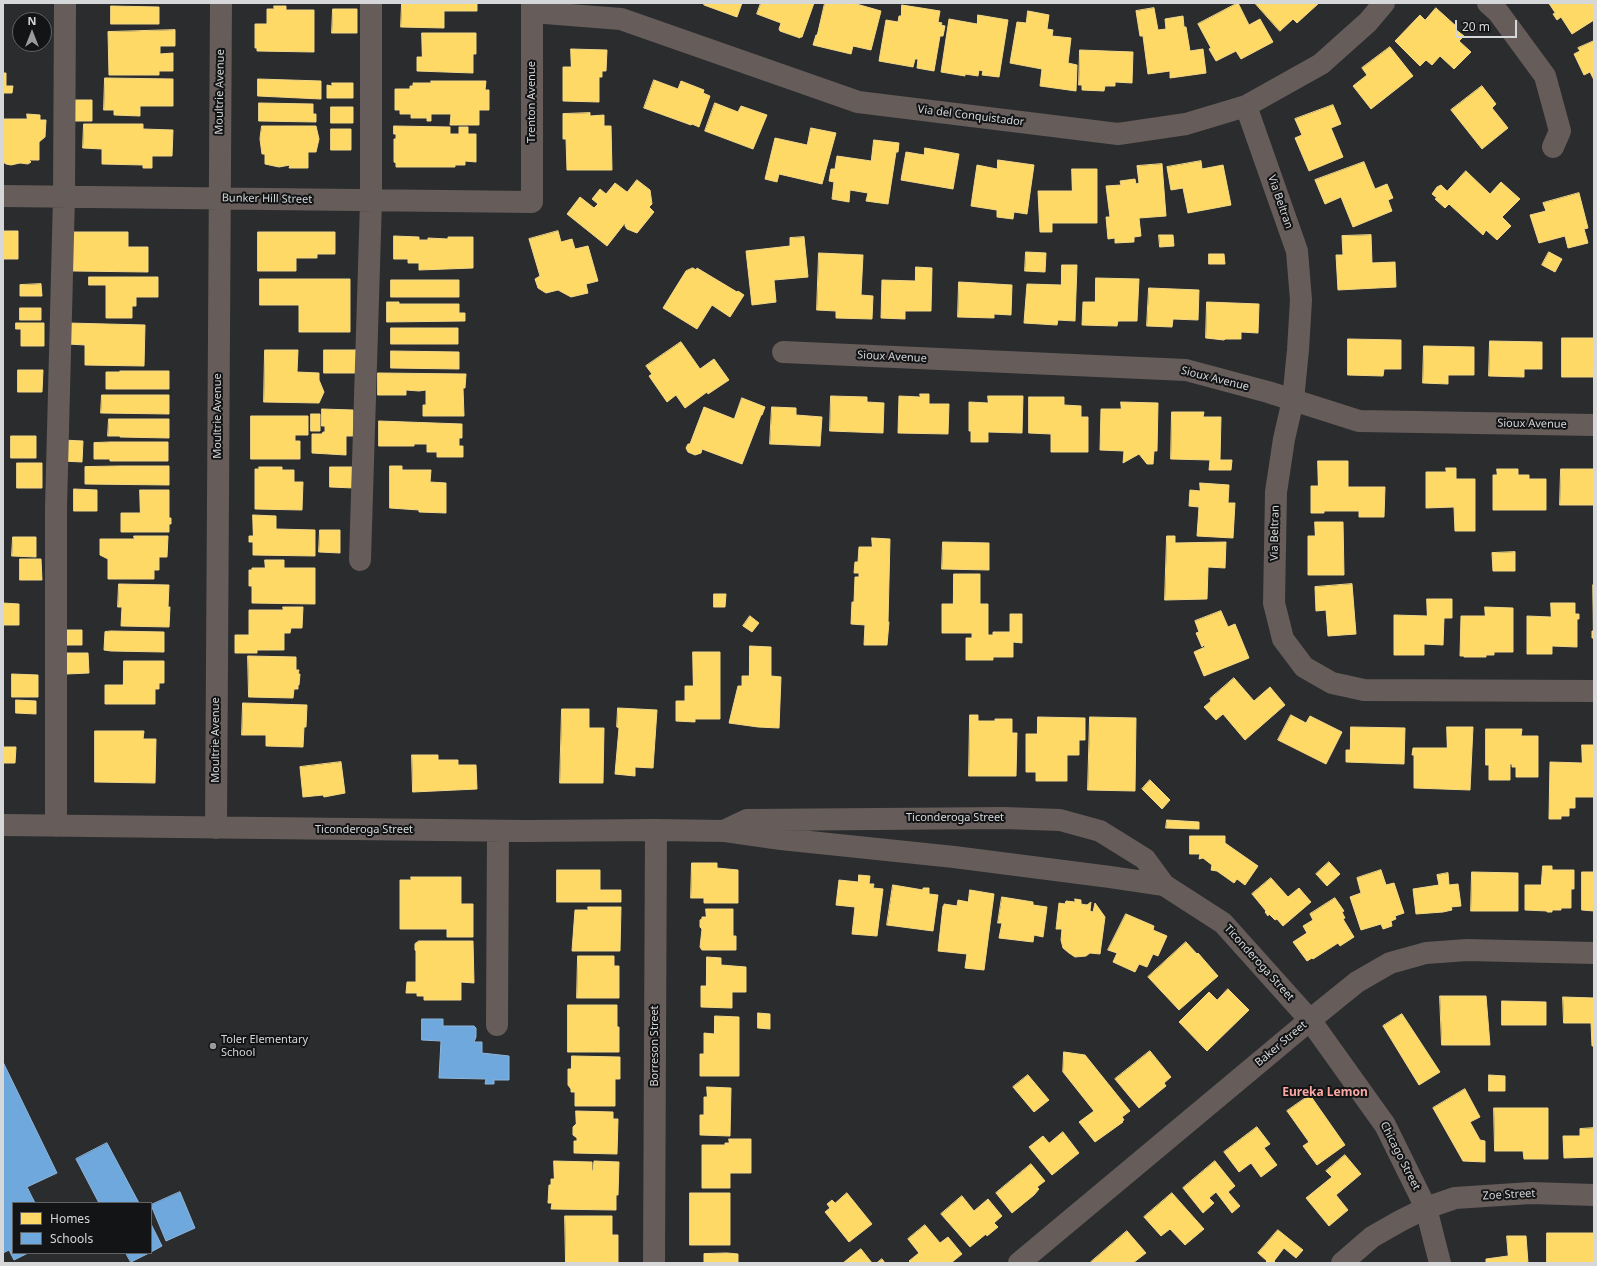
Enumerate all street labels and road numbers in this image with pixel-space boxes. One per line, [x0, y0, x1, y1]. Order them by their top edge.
street label: Moultrie Avenue [213, 49, 227, 135]
street label: Trenton Avenue [525, 61, 539, 143]
street label: Via del Conquistador [917, 103, 1025, 129]
street label: Via Beltran [1265, 173, 1295, 231]
street label: Bunker Hill Street [222, 192, 312, 206]
street label: Sioux Avenue [857, 349, 927, 365]
street label: Sioux Avenue [1180, 364, 1250, 394]
street label: Moultrie Avenue [211, 373, 225, 459]
street label: Sioux Avenue [1497, 417, 1567, 431]
street label: Via Beltran [1268, 505, 1282, 561]
street label: Moultrie Avenue [209, 697, 223, 783]
street label: Ticonderoga Street [906, 811, 1004, 825]
street label: Ticonderoga Street [315, 823, 413, 837]
street label: Ticonderoga Street [1221, 922, 1297, 1004]
street label: Borreson Street [648, 1005, 662, 1087]
street label: Baker Street [1252, 1019, 1310, 1069]
street label: Chicago Street [1377, 1120, 1423, 1192]
street label: Zoe Street [1482, 1187, 1536, 1203]

